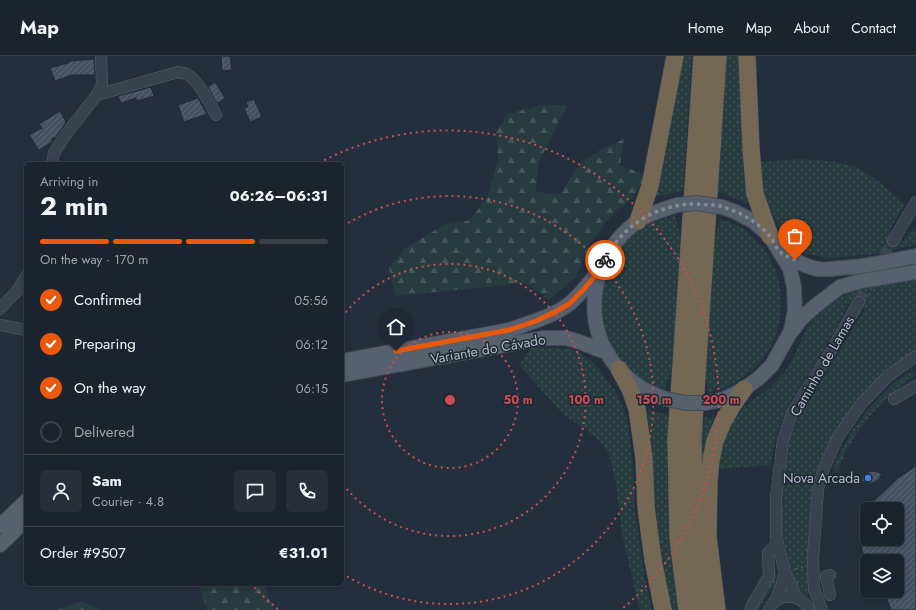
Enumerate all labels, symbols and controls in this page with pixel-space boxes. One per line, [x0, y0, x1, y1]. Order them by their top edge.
text: Map [20, 14, 59, 41]
text: Home [688, 18, 724, 38]
text: Map [746, 18, 772, 38]
text: About [794, 18, 829, 38]
text: Contact [851, 18, 896, 38]
text: Arriving in [40, 172, 98, 191]
text: 06:26–06:31 [230, 185, 328, 207]
text: 2 min [40, 187, 108, 225]
pin [778, 219, 812, 260]
icon: bag [784, 225, 806, 247]
courier [585, 240, 625, 280]
icon: bike [594, 249, 616, 271]
text: On the way · 170 m [40, 250, 149, 269]
icon: check [40, 289, 62, 311]
text: Confirmed [74, 289, 142, 311]
text: 05:56 [294, 291, 328, 310]
pin [379, 310, 413, 351]
street label: Caminho de Lamas [785, 312, 859, 420]
icon: home [385, 316, 407, 338]
street label: Variante do Cávado [429, 329, 547, 369]
icon: check [40, 333, 62, 355]
text: Preparing [74, 333, 136, 355]
text: 06:12 [296, 335, 328, 354]
icon: check [40, 377, 62, 399]
text: On the way [74, 377, 146, 399]
text: 06:15 [296, 379, 328, 398]
text: 50 m [503, 391, 533, 409]
text: 100 m [568, 391, 604, 409]
text: 150 m [636, 391, 672, 409]
text: 200 m [702, 391, 740, 409]
centre of rings [443, 393, 457, 407]
text: Delivered [74, 421, 135, 443]
place label: Nova Arcada [783, 468, 860, 488]
button: person [40, 470, 82, 512]
text: Sam [92, 470, 122, 492]
button: chat [234, 470, 276, 512]
button: phone [286, 470, 328, 512]
marker: Nova Arcada [863, 473, 873, 483]
text: Courier · 4.8 [92, 492, 164, 511]
map controls [860, 502, 904, 598]
button: locate [860, 502, 904, 546]
text: Order #9507 [40, 542, 126, 564]
text: €31.01 [279, 542, 328, 564]
button: layers [860, 554, 904, 598]

